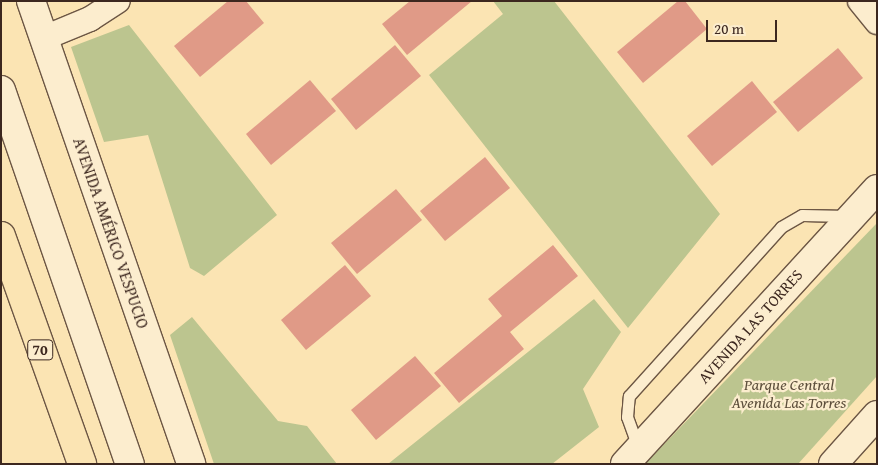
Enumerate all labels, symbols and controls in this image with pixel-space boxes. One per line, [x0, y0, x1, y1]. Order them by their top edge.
scale bar [708, 10, 779, 42]
text: 20 m [714, 18, 744, 39]
street label: AVENIDA AMÉRICO VESPUCIO [69, 135, 153, 331]
street label: AVENIDA LAS TORRES [694, 265, 806, 387]
road number: 70 [26, 338, 54, 362]
park label: Parque Central Avenida Las Torres [732, 374, 846, 412]

